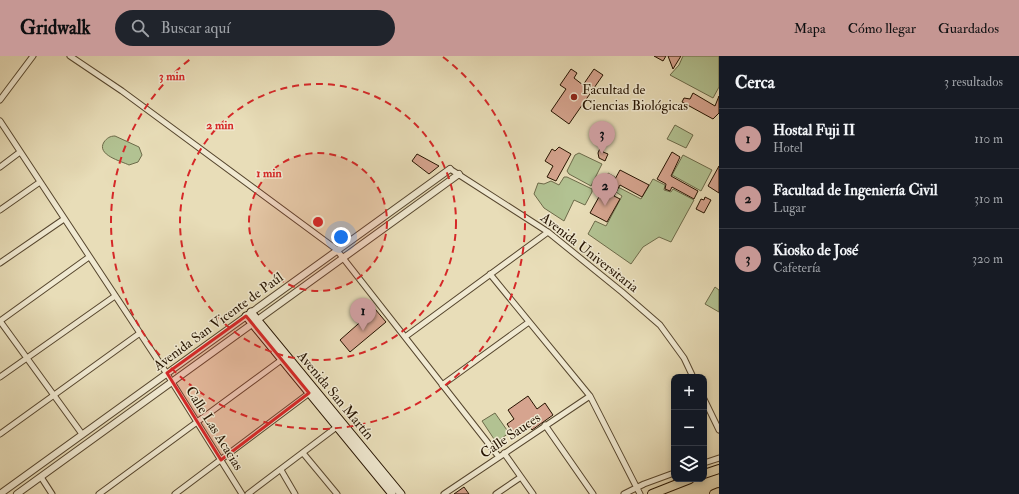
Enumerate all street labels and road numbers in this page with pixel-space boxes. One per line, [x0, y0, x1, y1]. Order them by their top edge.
street label: Avenida Universitaria [537, 208, 642, 296]
street label: Avenida San Vicente de Paúl [149, 268, 287, 375]
street label: Avenida San Martín [293, 347, 378, 443]
street label: Calle Las Acacias [182, 383, 247, 474]
street label: Calle Sauces [477, 409, 544, 462]

